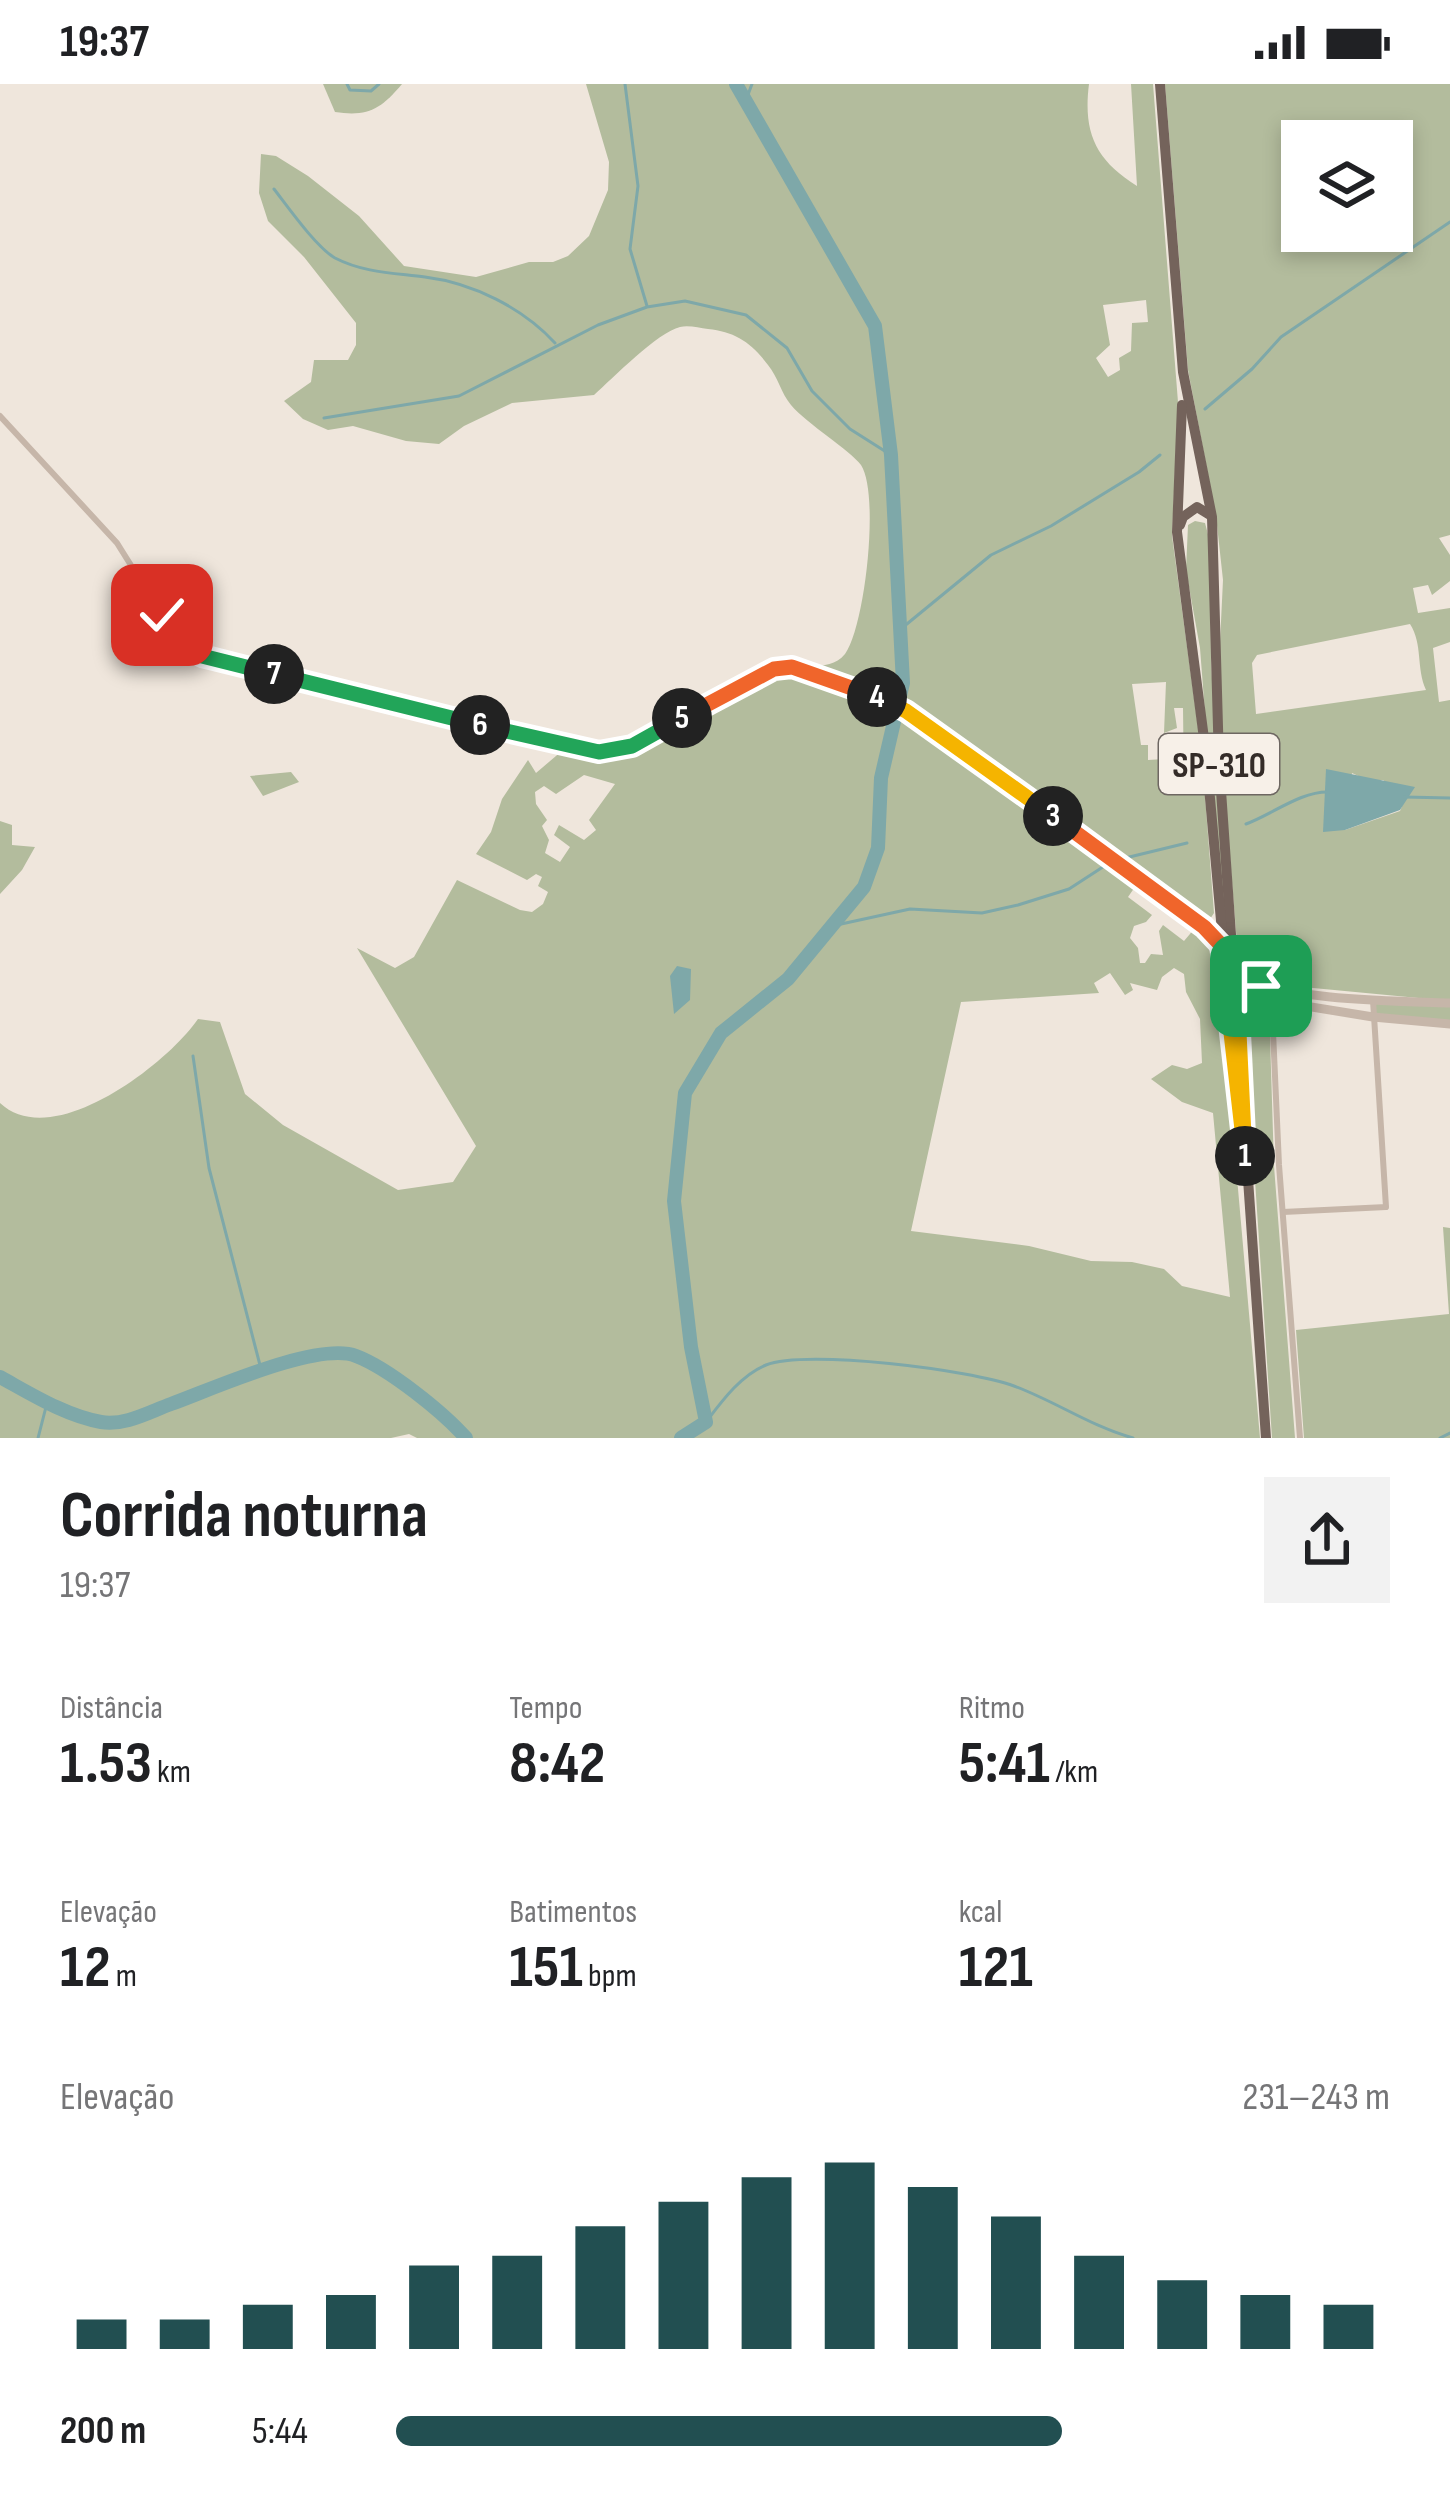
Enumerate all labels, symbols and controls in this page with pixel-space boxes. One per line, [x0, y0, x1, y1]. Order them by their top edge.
text: 19:37 [60, 15, 149, 70]
map controls [1281, 120, 1413, 252]
button: layers [1281, 120, 1413, 252]
pin [111, 564, 213, 666]
icon: check [129, 582, 195, 648]
pin: 7 [244, 644, 304, 704]
text: 7 [267, 654, 281, 694]
pin: 4 [847, 667, 907, 727]
text: 4 [869, 677, 885, 717]
pin: 5 [652, 688, 712, 748]
pin: 6 [450, 695, 510, 755]
text: 5 [675, 698, 689, 738]
text: 6 [472, 705, 488, 745]
road number: SP-310 [1159, 734, 1279, 794]
pin: 3 [1023, 786, 1083, 846]
text: 3 [1046, 796, 1060, 836]
pin [1210, 935, 1312, 1037]
icon: arrive [1228, 953, 1294, 1019]
pin: 1 [1215, 1126, 1275, 1186]
text: 1 [1239, 1136, 1251, 1176]
text: Corrida noturna [60, 1477, 428, 1556]
button: share [1264, 1477, 1390, 1603]
text: 19:37 [60, 1562, 130, 1609]
text: Distância [60, 1688, 163, 1728]
text: Tempo [509, 1688, 582, 1728]
text: Ritmo [959, 1688, 1025, 1728]
text: 1.53 [60, 1728, 152, 1800]
text: 8:42 [509, 1728, 605, 1800]
text: 5:41 [959, 1728, 1050, 1800]
text: km [152, 1752, 191, 1792]
text: /km [1050, 1752, 1098, 1792]
text: Elevação [60, 1892, 157, 1932]
text: Batimentos [509, 1892, 637, 1932]
text: kcal [959, 1892, 1002, 1932]
text: 12 [60, 1932, 110, 2004]
text: 151 [509, 1932, 583, 2004]
text: 121 [959, 1932, 1033, 2004]
text: m [110, 1956, 137, 1996]
text: bpm [583, 1956, 637, 1996]
text: Elevação [60, 2074, 175, 2121]
text: 231–243 m [1242, 2074, 1390, 2121]
text: 200 m [60, 2408, 146, 2455]
text: 5:44 [252, 2408, 308, 2455]

